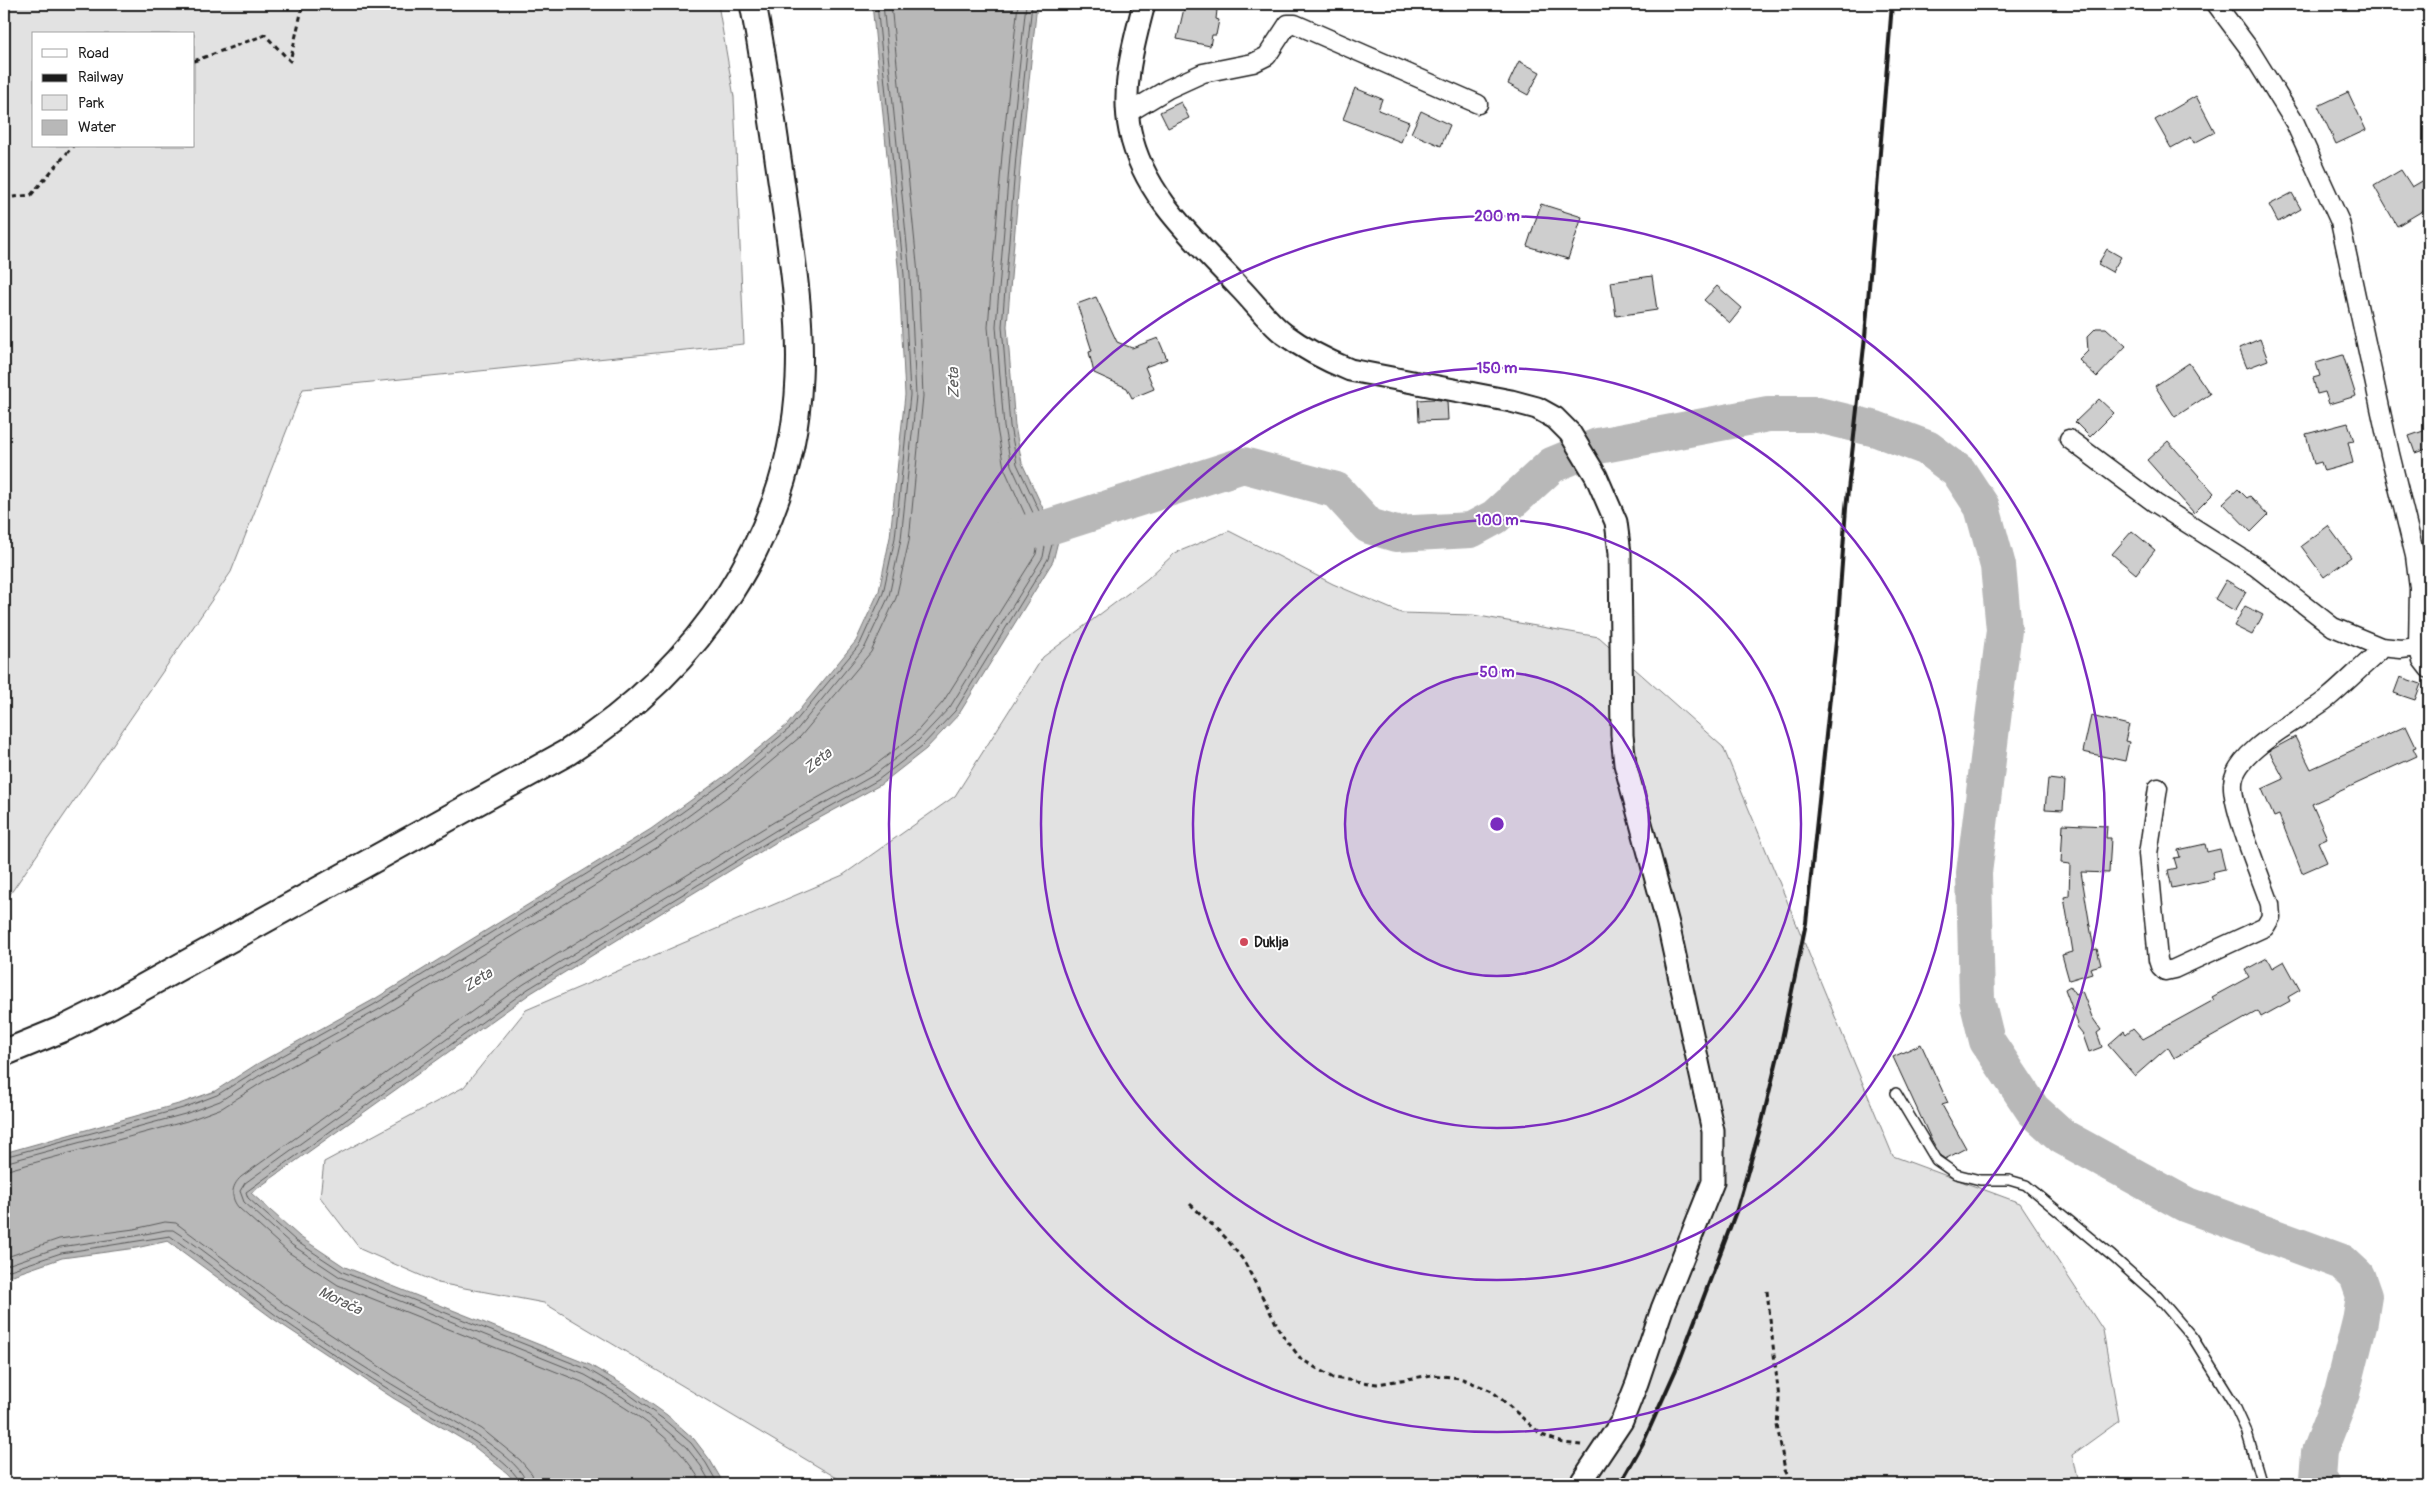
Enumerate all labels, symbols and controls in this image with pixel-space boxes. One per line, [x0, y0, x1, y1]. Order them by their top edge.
legend [32, 32, 195, 148]
text: Road [78, 44, 109, 63]
text: Railway [78, 68, 124, 87]
text: Park [78, 94, 105, 113]
text: Water [78, 118, 117, 137]
text: 200 m [1474, 207, 1520, 226]
text: 150 m [1477, 359, 1517, 378]
water label: Zeta [944, 366, 964, 398]
text: 100 m [1476, 511, 1518, 530]
text: 50 m [1480, 663, 1514, 682]
water label: Zeta [800, 743, 837, 778]
centre of rings [1488, 815, 1506, 833]
place label: Duklja [1254, 934, 1289, 951]
marker: Duklja [1238, 936, 1250, 948]
water label: Zeta [460, 963, 497, 996]
water label: Morača [315, 1282, 366, 1320]

